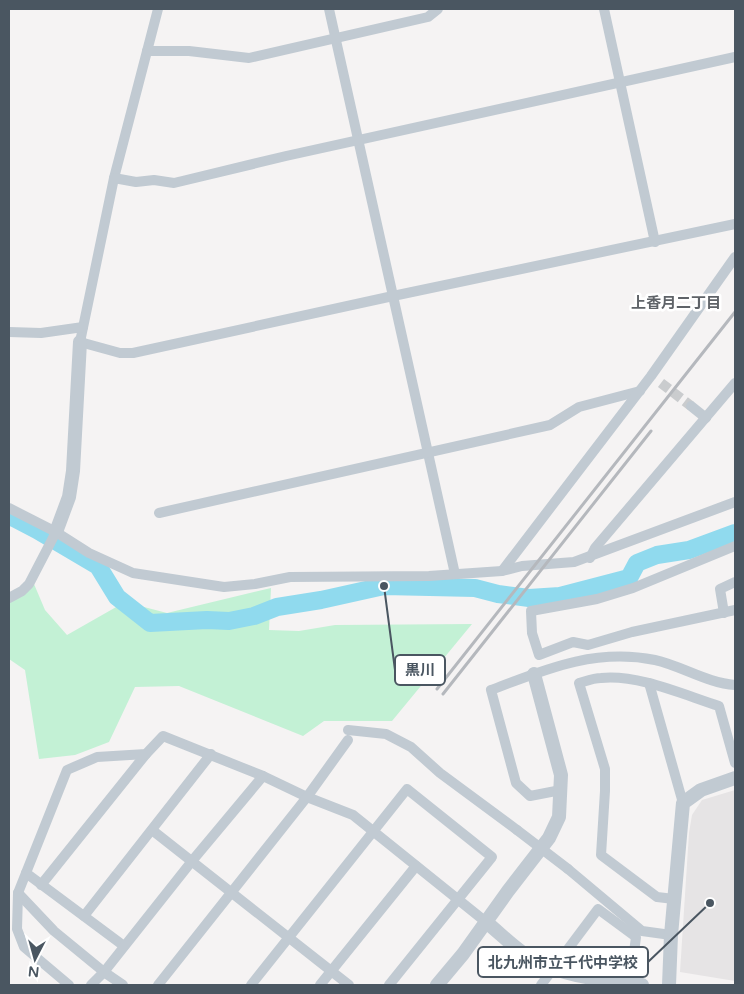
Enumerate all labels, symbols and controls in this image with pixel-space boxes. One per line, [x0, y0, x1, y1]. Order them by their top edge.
district label: 上香月二丁目 [631, 294, 721, 312]
callout: 黒川 [395, 655, 445, 685]
text: 黒川 [405, 661, 435, 679]
north arrow [10, 934, 60, 984]
callout: 北九州市立千代中学校 [478, 947, 648, 977]
text: 北九州市立千代中学校 [488, 954, 638, 972]
text: N [27, 962, 40, 980]

